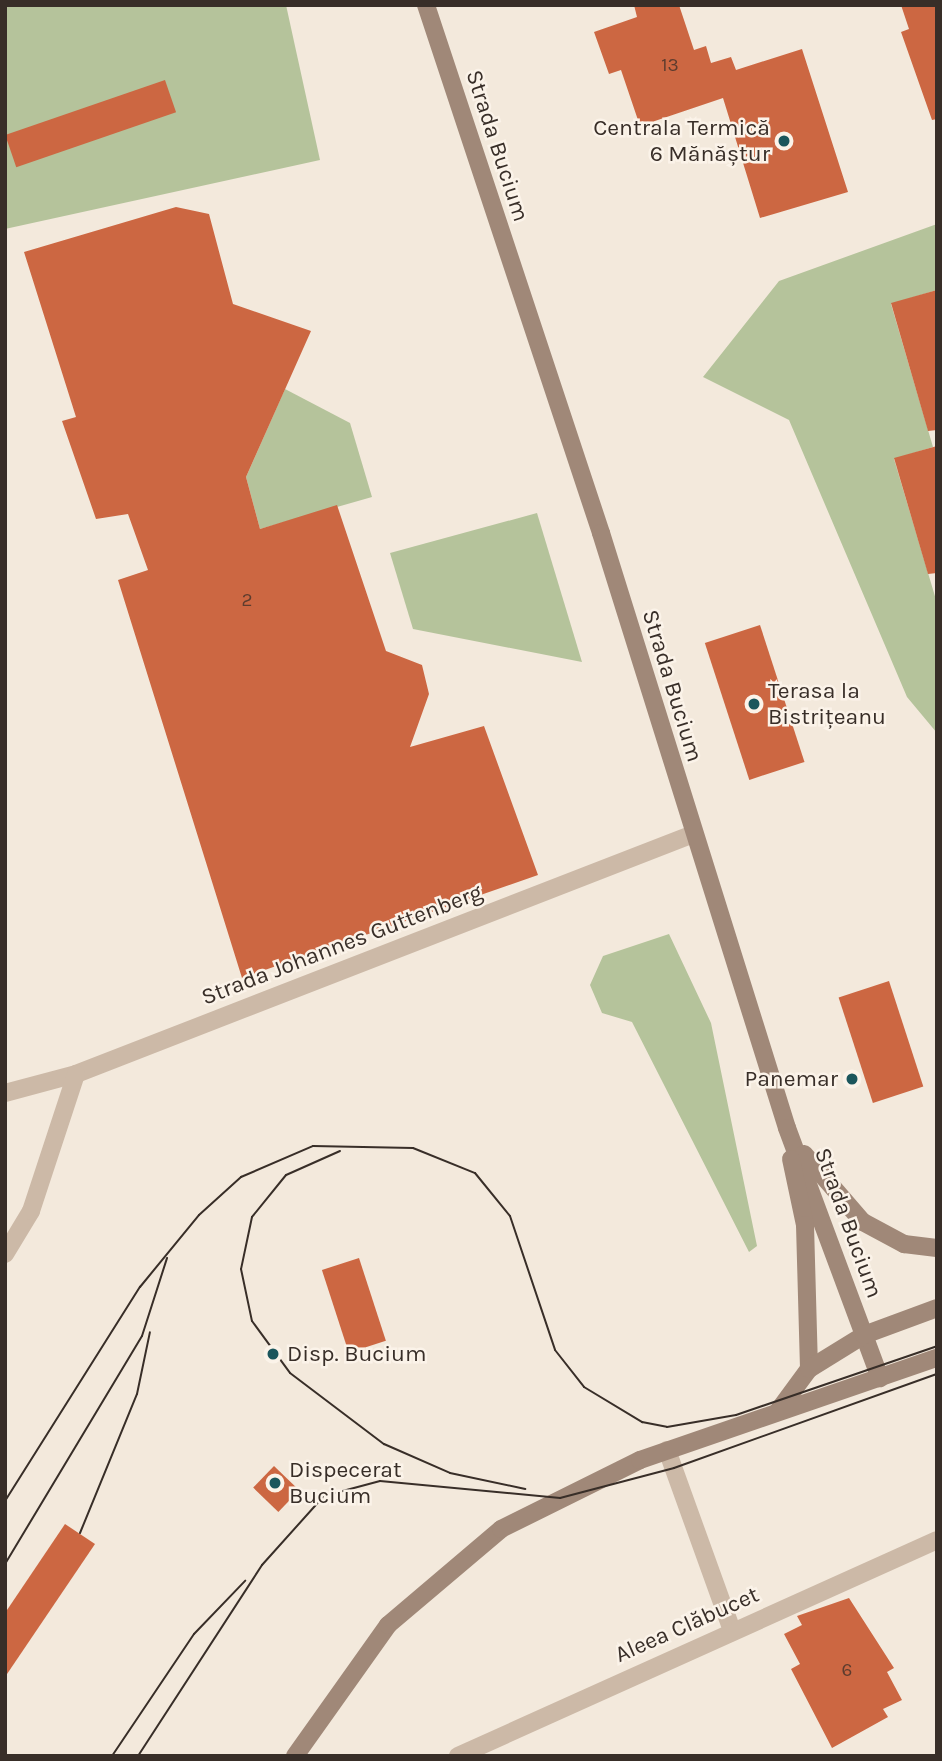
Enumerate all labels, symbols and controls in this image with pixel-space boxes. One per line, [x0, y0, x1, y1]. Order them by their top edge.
house number: 13 [661, 55, 679, 77]
street label: Strada Bucium [460, 67, 534, 225]
place label: Centrala Termică 6 Mănăștur [593, 114, 770, 168]
marker: Centrala Termică 6 Mănăștur [776, 133, 792, 149]
house number: 2 [241, 590, 253, 612]
street label: Strada Bucium [636, 607, 708, 765]
place label: Terasa la Bistrițeanu [768, 677, 886, 731]
marker: Terasa la Bistrițeanu [746, 696, 762, 712]
street label: Strada Johannes Guttenberg [198, 879, 486, 1011]
place label: Panemar [744, 1065, 838, 1093]
marker: Panemar [844, 1071, 860, 1087]
street label: Strada Bucium [808, 1144, 888, 1302]
place label: Disp. Bucium [287, 1340, 427, 1368]
marker: Disp. Bucium [265, 1346, 281, 1362]
place label: Dispecerat Bucium [289, 1456, 402, 1510]
marker: Dispecerat Bucium [267, 1475, 283, 1491]
street label: Aleea Clăbucet [611, 1581, 763, 1669]
house number: 6 [842, 1660, 852, 1682]

